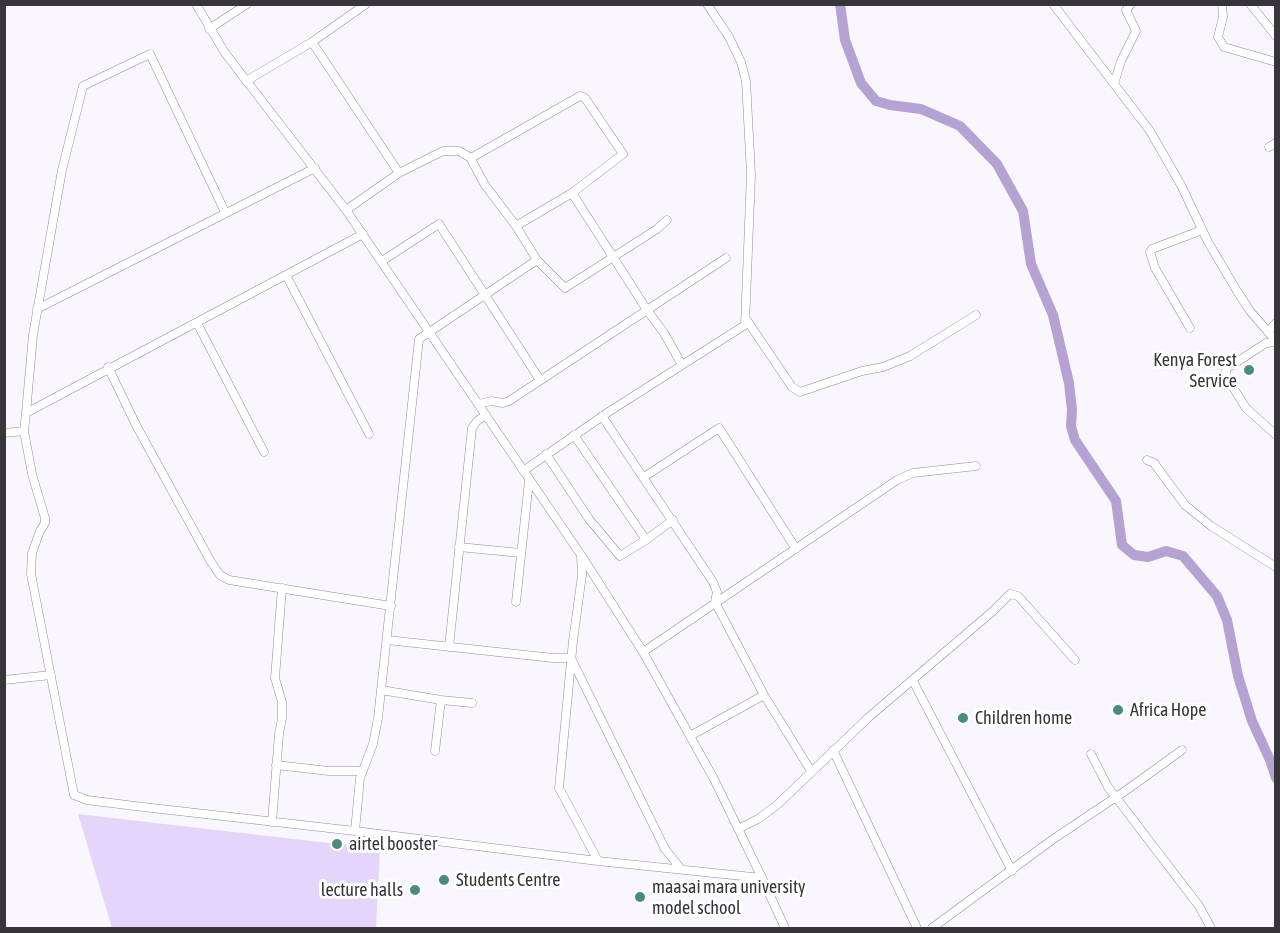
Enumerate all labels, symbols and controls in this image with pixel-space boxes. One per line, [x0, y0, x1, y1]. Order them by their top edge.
place label: Kenya Forest Service [1153, 349, 1237, 392]
marker: Kenya Forest Service [1242, 363, 1256, 377]
place label: Africa Hope [1130, 699, 1206, 721]
marker: Africa Hope [1111, 703, 1125, 717]
place label: Children home [975, 707, 1072, 729]
marker: Children home [956, 711, 970, 725]
place label: airtel booster [349, 833, 437, 855]
marker: airtel booster [330, 837, 344, 851]
place label: Students Centre [456, 869, 561, 891]
marker: Students Centre [437, 873, 451, 887]
place label: maasai mara university model school [652, 876, 806, 918]
place label: lecture halls [321, 879, 403, 901]
marker: lecture halls [408, 883, 422, 897]
marker: maasai mara university model school [633, 890, 647, 904]

